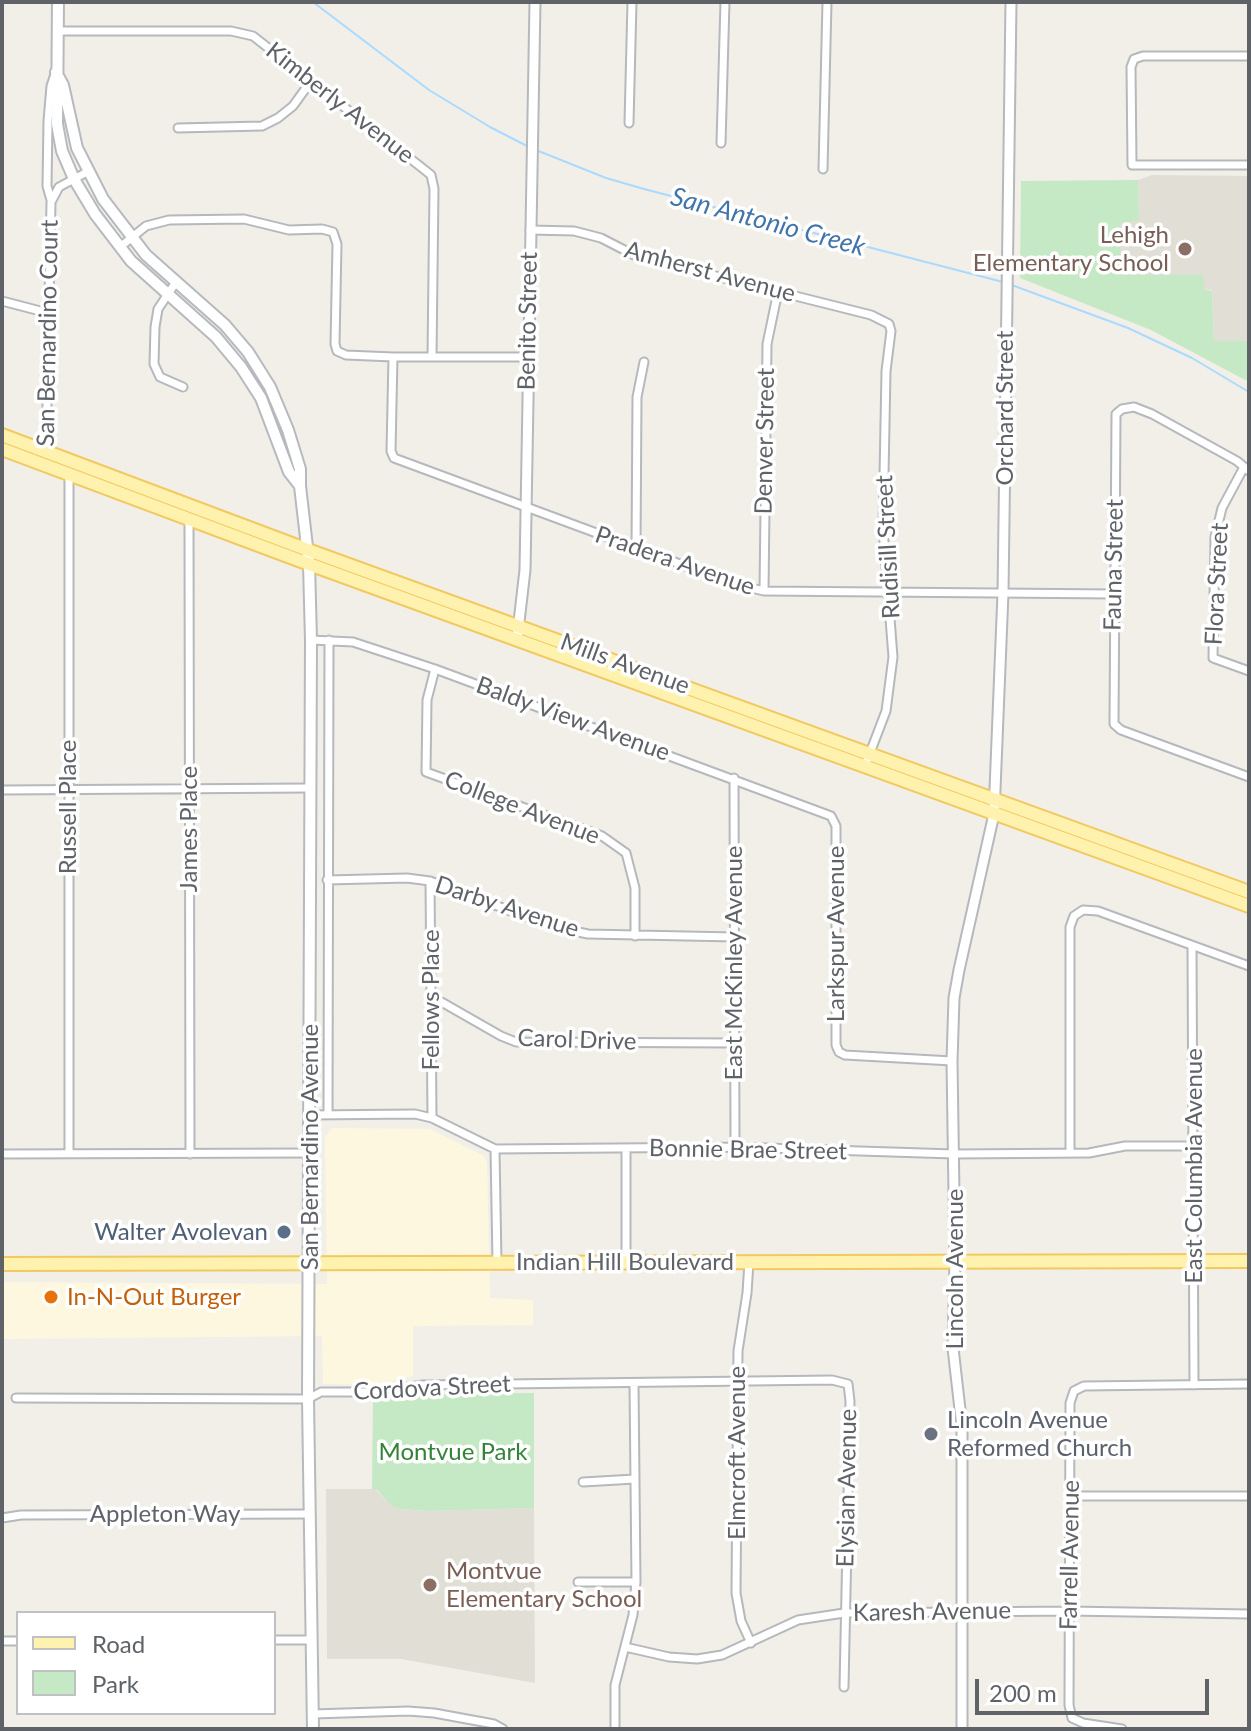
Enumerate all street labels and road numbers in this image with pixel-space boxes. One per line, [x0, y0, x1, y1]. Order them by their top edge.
street label: Kimberly Avenue [260, 36, 420, 170]
street label: San Bernardino Court [32, 219, 64, 447]
street label: Amherst Avenue [622, 235, 798, 309]
street label: Benito Street [512, 251, 544, 391]
street label: Orchard Street [991, 330, 1019, 486]
street label: Denver Street [749, 367, 781, 515]
street label: Rudisill Street [870, 474, 906, 620]
street label: Fauna Street [1098, 499, 1130, 631]
street label: Pradera Avenue [591, 520, 759, 602]
street label: Flora Street [1199, 522, 1235, 646]
street label: Mills Avenue [557, 627, 693, 701]
street label: Baldy View Avenue [472, 671, 674, 767]
street label: Russell Place [54, 740, 82, 874]
street label: College Avenue [440, 765, 604, 851]
street label: James Place [175, 766, 203, 892]
street label: East McKinley Avenue [720, 845, 748, 1081]
street label: Larkspur Avenue [822, 846, 850, 1022]
street label: Darby Avenue [431, 870, 583, 944]
street label: Fellows Place [417, 929, 445, 1071]
street label: San Bernardino Avenue [296, 1024, 324, 1270]
street label: Carol Drive [517, 1024, 637, 1056]
street label: East Columbia Avenue [1180, 1048, 1208, 1284]
street label: Bonnie Brae Street [649, 1134, 847, 1166]
street label: Lincoln Avenue [941, 1189, 969, 1349]
street label: Indian Hill Boulevard [516, 1248, 734, 1276]
street label: Elmcroft Avenue [723, 1366, 751, 1540]
street label: Cordova Street [352, 1369, 512, 1407]
street label: Elysian Avenue [831, 1408, 863, 1568]
street label: Farrell Avenue [1054, 1480, 1086, 1630]
street label: Appleton Way [90, 1500, 240, 1528]
street label: Karesh Avenue [853, 1596, 1011, 1628]

